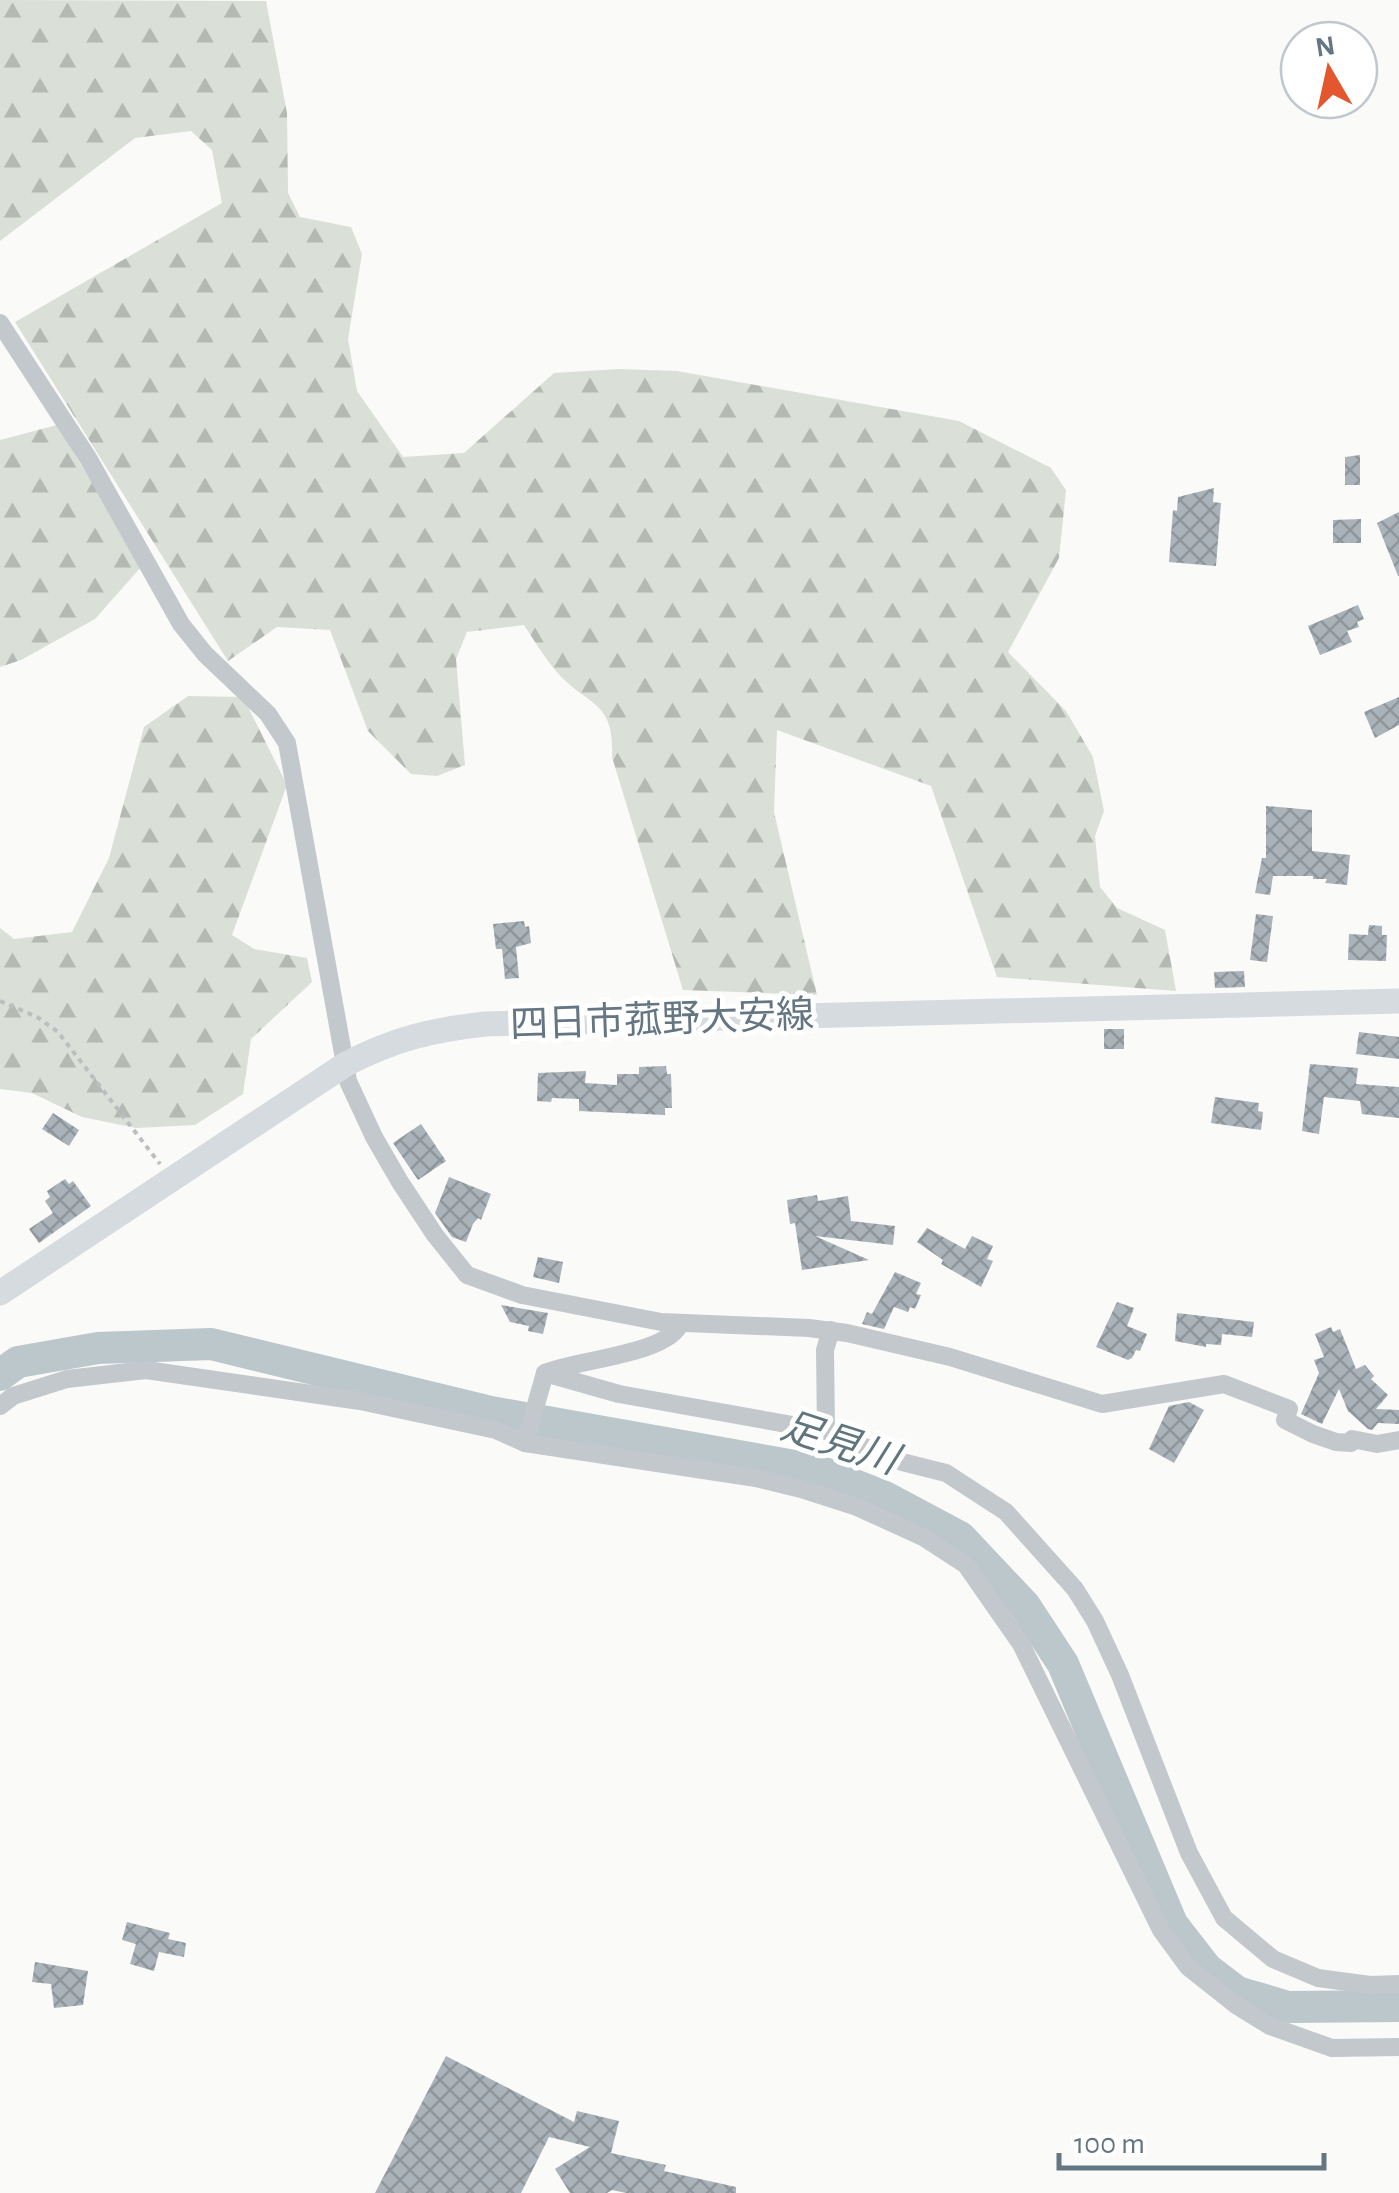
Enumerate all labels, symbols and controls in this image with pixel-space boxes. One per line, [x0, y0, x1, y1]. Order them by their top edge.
north arrow [1279, 20, 1379, 120]
text: N [1314, 32, 1337, 63]
street label: 四日市菰野大安線 [509, 994, 815, 1045]
water label: 足見川 [776, 1405, 907, 1483]
scale bar [1059, 2108, 1324, 2170]
text: 100 m [1074, 2129, 1145, 2159]

